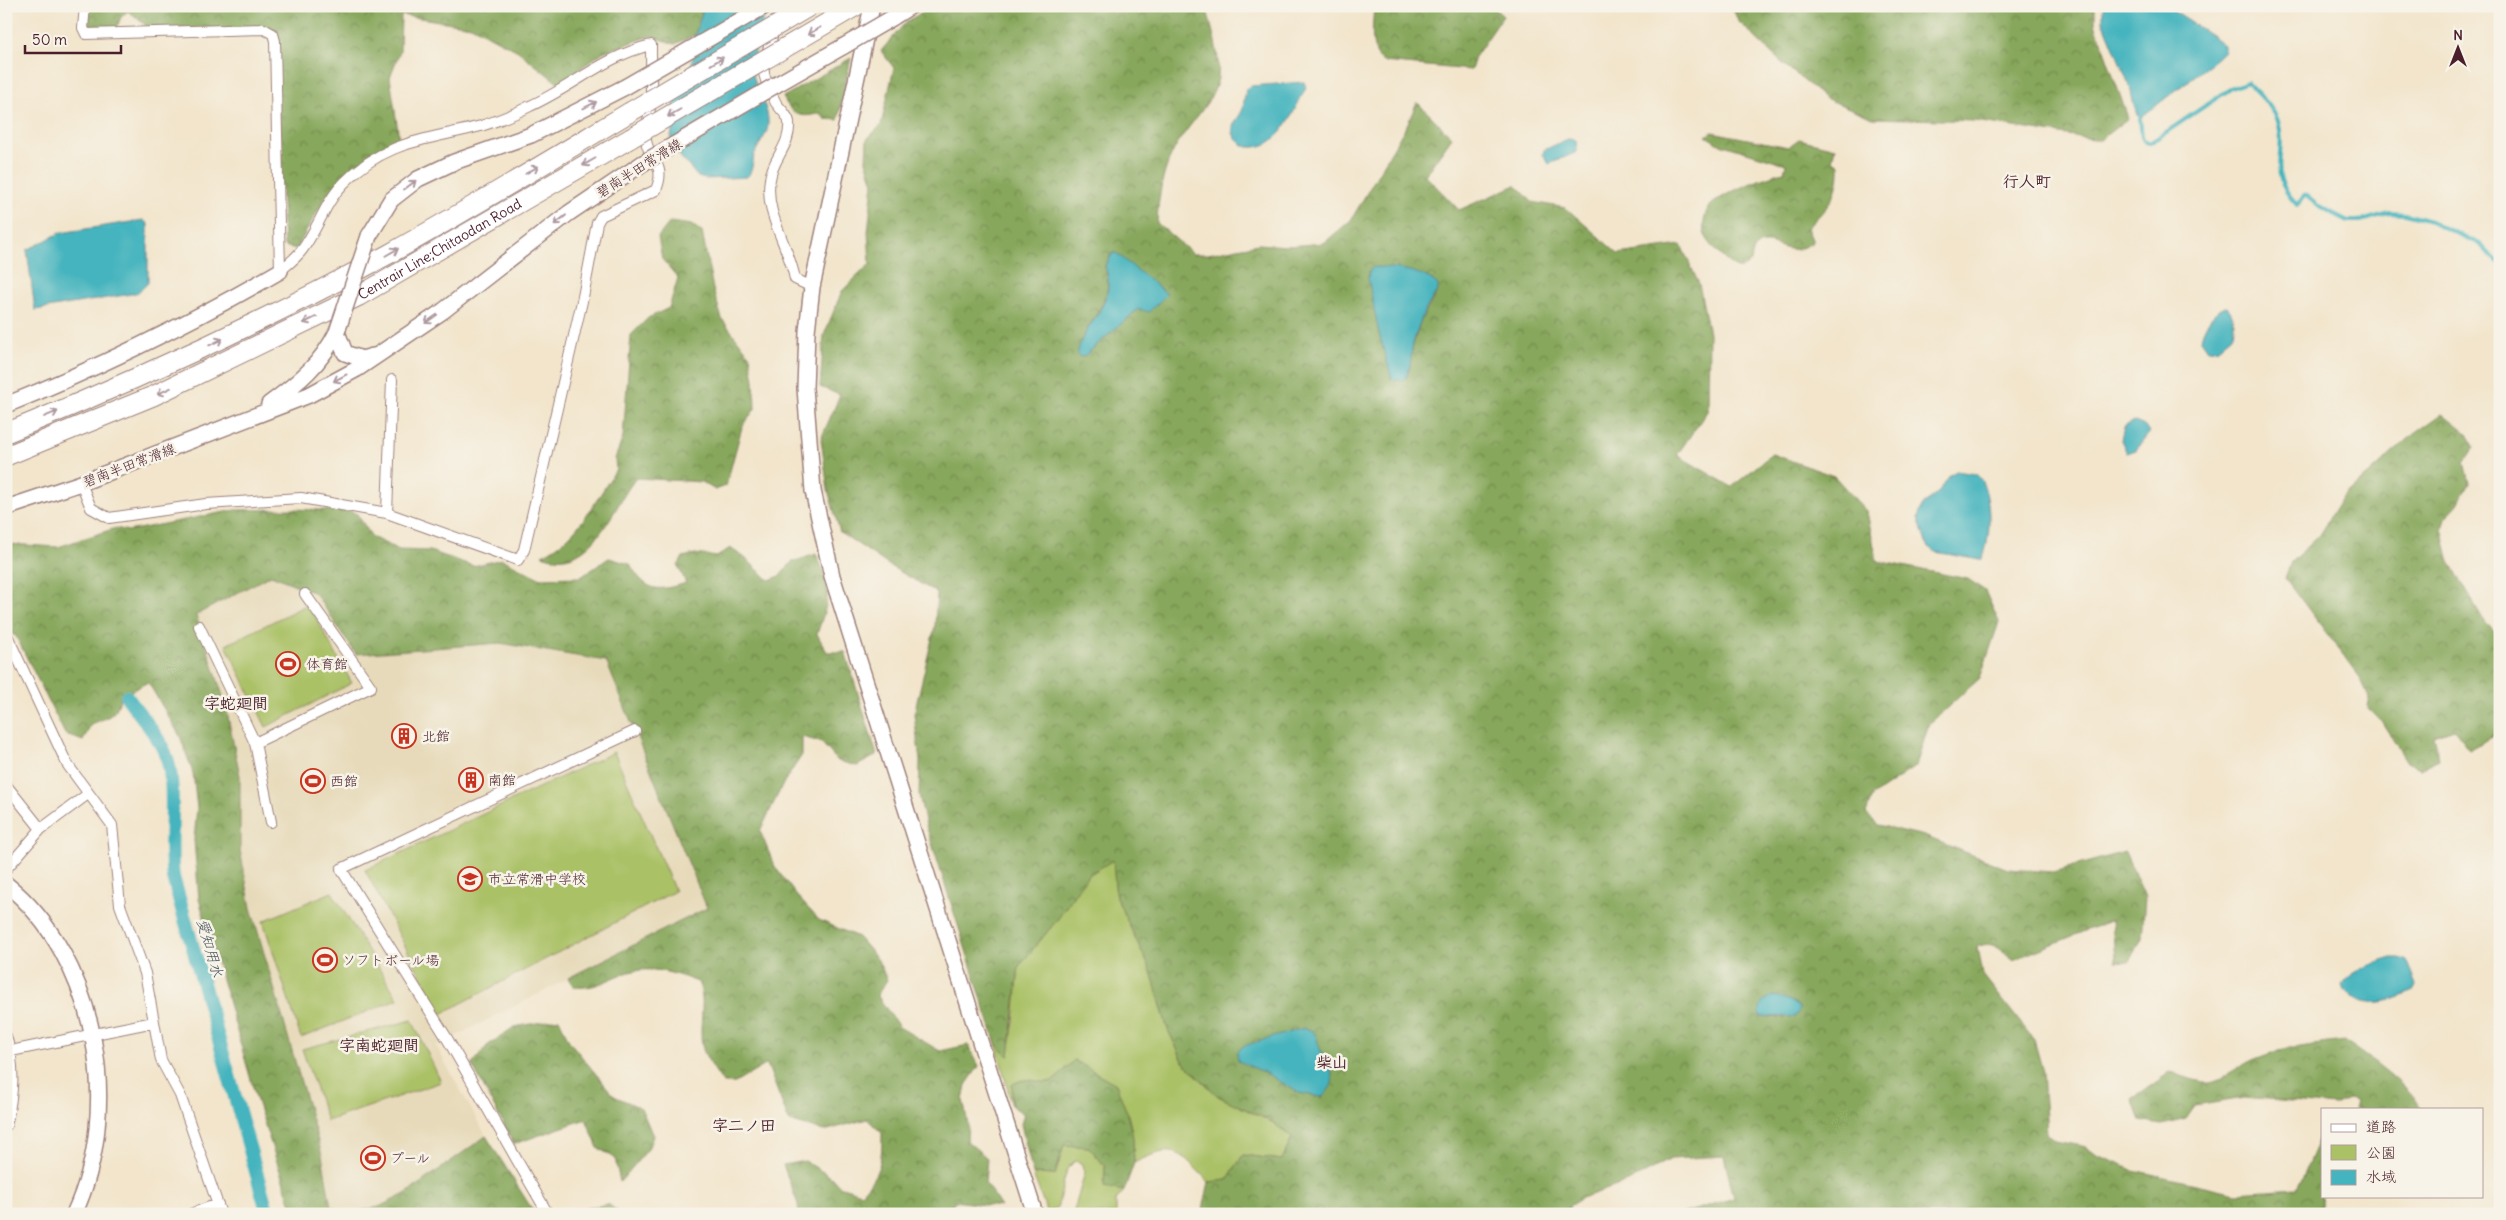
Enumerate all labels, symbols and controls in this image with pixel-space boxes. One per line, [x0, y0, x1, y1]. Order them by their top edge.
scale bar [25, 22, 121, 54]
north arrow [2434, 22, 2484, 72]
one-way arrow [808, 26, 822, 36]
text: N [2453, 26, 2463, 44]
text: 50 m [32, 30, 67, 49]
one-way arrow [710, 56, 725, 66]
one-way arrow [582, 100, 597, 110]
one-way arrow [667, 108, 681, 118]
street label: 碧南半田常滑線 [593, 134, 685, 202]
one-way arrow [582, 158, 596, 168]
one-way arrow [525, 164, 539, 174]
district label: 行人町 [2003, 171, 2051, 191]
one-way arrow [403, 180, 416, 191]
street label: Centrair Line;Chitaodan Road [355, 195, 525, 304]
one-way arrow [554, 215, 567, 226]
one-way arrow [384, 246, 398, 256]
one-way arrow [424, 314, 438, 324]
one-way arrow [303, 315, 318, 325]
one-way arrow [208, 336, 223, 346]
one-way arrow [332, 373, 347, 383]
one-way arrow [157, 387, 172, 396]
one-way arrow [44, 409, 59, 418]
street label: 碧南半田常滑線 [80, 439, 178, 491]
sports icon: 体育館 [275, 651, 301, 677]
place label: 体育館 [306, 655, 348, 673]
district label: 字蛇廻間 [204, 693, 268, 713]
building icon: 北館 [391, 723, 417, 749]
place label: 北館 [422, 727, 450, 745]
building icon: 南館 [458, 767, 484, 793]
sports icon: 西館 [300, 768, 326, 794]
place label: 南館 [488, 771, 516, 789]
place label: 西館 [330, 772, 358, 790]
school or university icon: 市立常滑中学校 [457, 866, 483, 892]
place label: 市立常滑中学校 [488, 870, 586, 888]
water label: 愛知用水 [193, 916, 228, 979]
sports icon: ソフトボール場 [312, 947, 338, 973]
place label: ソフトボール場 [342, 951, 439, 969]
district label: 字南蛇廻間 [339, 1035, 419, 1055]
district label: 柴山 [1316, 1052, 1348, 1072]
legend [2321, 1108, 2484, 1198]
district label: 字二ノ田 [712, 1115, 776, 1135]
text: 道路 [2366, 1117, 2396, 1136]
text: 公園 [2366, 1143, 2396, 1162]
sports icon: プール [360, 1145, 386, 1171]
place label: プール [390, 1149, 430, 1167]
text: 水域 [2366, 1167, 2396, 1186]

